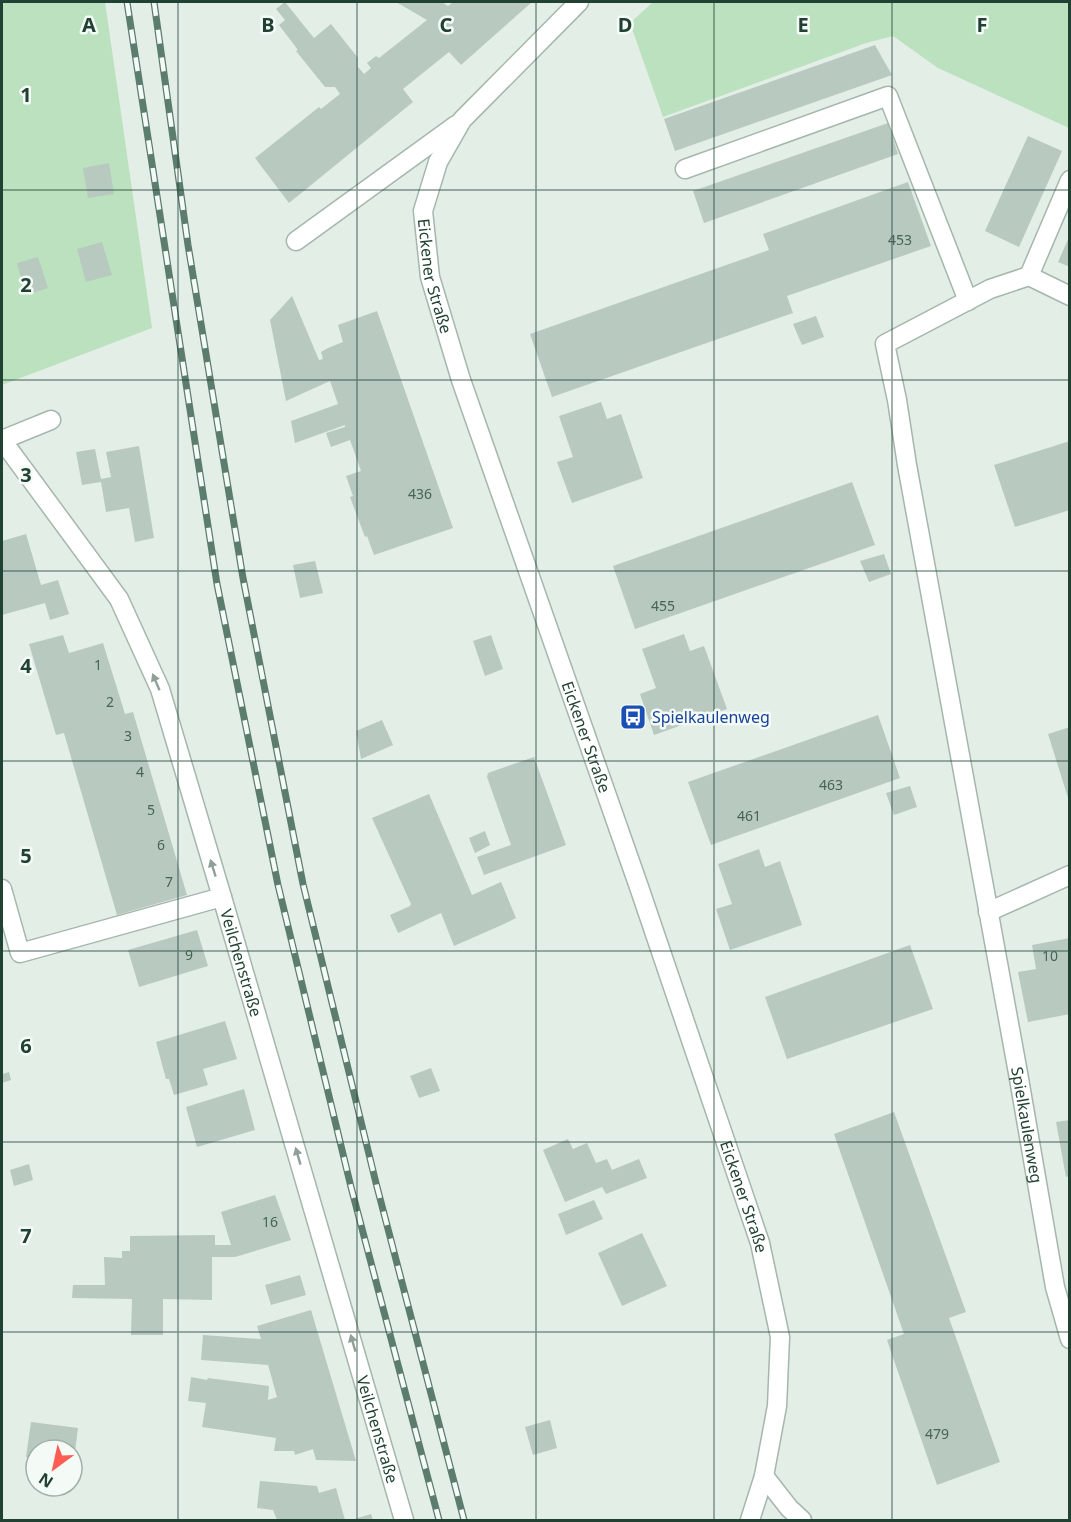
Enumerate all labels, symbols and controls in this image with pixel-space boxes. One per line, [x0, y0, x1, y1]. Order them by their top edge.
text: A [82, 11, 96, 38]
text: B [261, 11, 275, 38]
text: C [440, 11, 453, 38]
text: D [618, 11, 632, 38]
text: E [797, 11, 809, 38]
text: F [977, 11, 987, 38]
text: 1 [20, 81, 32, 108]
street label: Eickener Straße [413, 217, 457, 336]
house number: 453 [888, 230, 912, 249]
text: 2 [20, 271, 32, 298]
text: 3 [20, 461, 32, 488]
house number: 436 [408, 484, 432, 503]
house number: 455 [651, 596, 675, 615]
text: 4 [20, 652, 32, 679]
house number: 1 [94, 655, 102, 674]
one-way arrow [151, 673, 160, 691]
street label: Eickener Straße [557, 678, 616, 796]
house number: 2 [106, 692, 114, 711]
bus stop icon: Spielkaulenweg [618, 702, 648, 732]
place label: Spielkaulenweg [652, 706, 770, 728]
house number: 3 [124, 726, 132, 745]
house number: 4 [136, 762, 144, 781]
house number: 463 [819, 775, 843, 794]
house number: 5 [147, 800, 155, 819]
house number: 461 [737, 806, 761, 825]
house number: 6 [157, 835, 165, 854]
text: 5 [20, 842, 32, 869]
one-way arrow [208, 859, 217, 877]
house number: 7 [165, 872, 173, 891]
street label: Veilchenstraße [215, 907, 267, 1019]
house number: 9 [185, 945, 193, 964]
house number: 10 [1042, 946, 1058, 965]
text: 6 [20, 1032, 32, 1059]
street label: Spielkaulenweg [1006, 1065, 1048, 1185]
street label: Eickener Straße [715, 1138, 773, 1255]
one-way arrow [293, 1147, 302, 1165]
house number: 16 [262, 1212, 278, 1231]
text: 7 [20, 1222, 32, 1249]
one-way arrow [348, 1334, 357, 1352]
street label: Veilchenstraße [351, 1373, 404, 1486]
house number: 479 [925, 1424, 949, 1443]
north arrow [24, 1438, 84, 1498]
text: N [34, 1468, 57, 1493]

